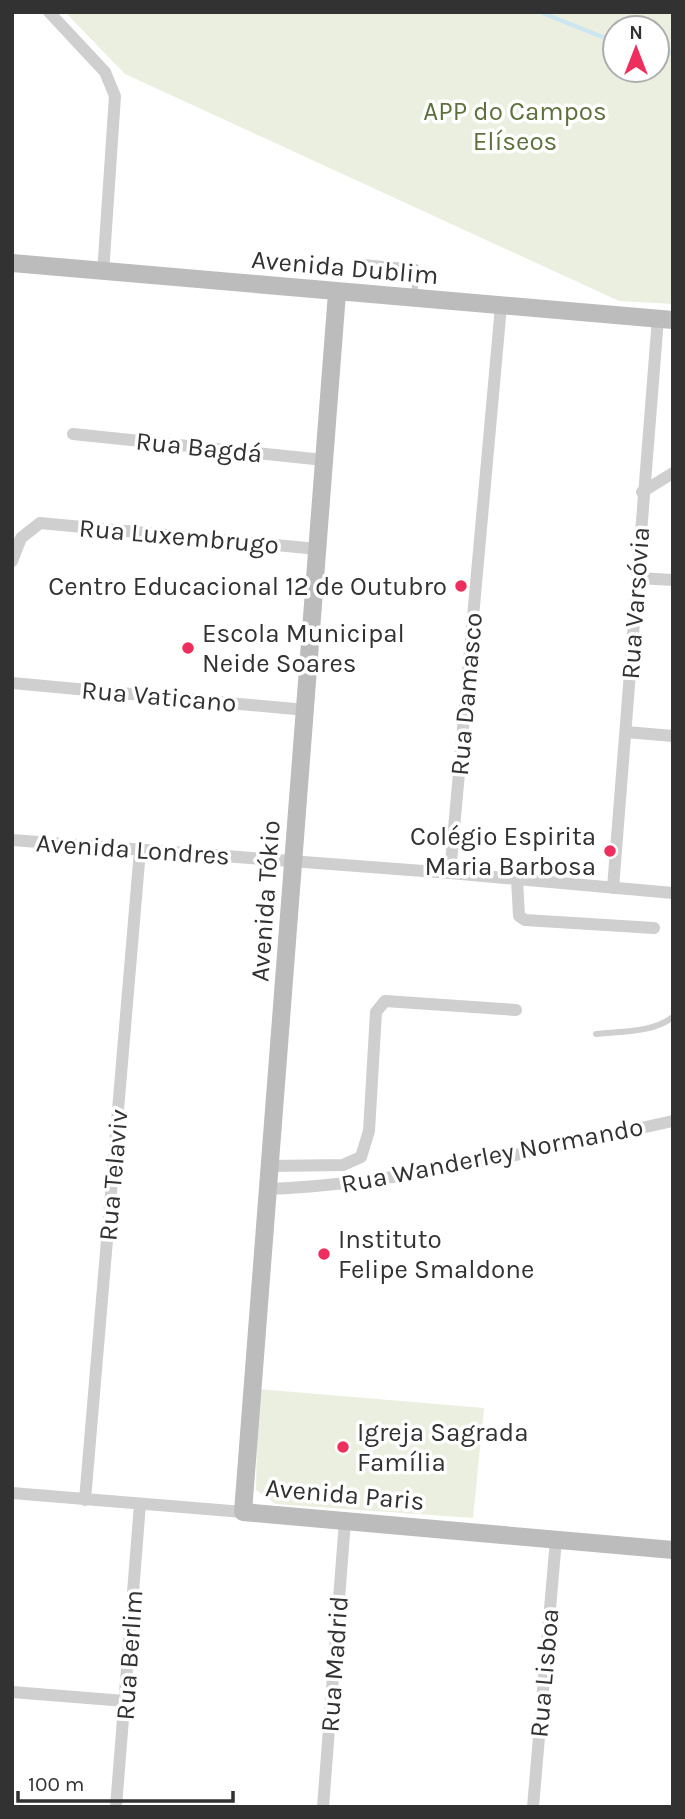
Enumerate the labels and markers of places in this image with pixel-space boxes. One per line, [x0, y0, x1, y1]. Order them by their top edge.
place label: Centro Educacional 12 de Outubro [48, 571, 447, 602]
marker: Centro Educacional 12 de Outubro [453, 578, 469, 594]
place label: Escola Municipal Neide Soares [202, 618, 405, 679]
marker: Escola Municipal Neide Soares [180, 640, 196, 656]
place label: Colégio Espirita Maria Barbosa [410, 821, 596, 882]
marker: Colégio Espirita Maria Barbosa [602, 843, 618, 859]
place label: Instituto Felipe Smaldone [338, 1224, 534, 1285]
marker: Instituto Felipe Smaldone [316, 1246, 332, 1262]
place label: Igreja Sagrada Família [357, 1417, 528, 1478]
marker: Igreja Sagrada Família [335, 1439, 351, 1455]

